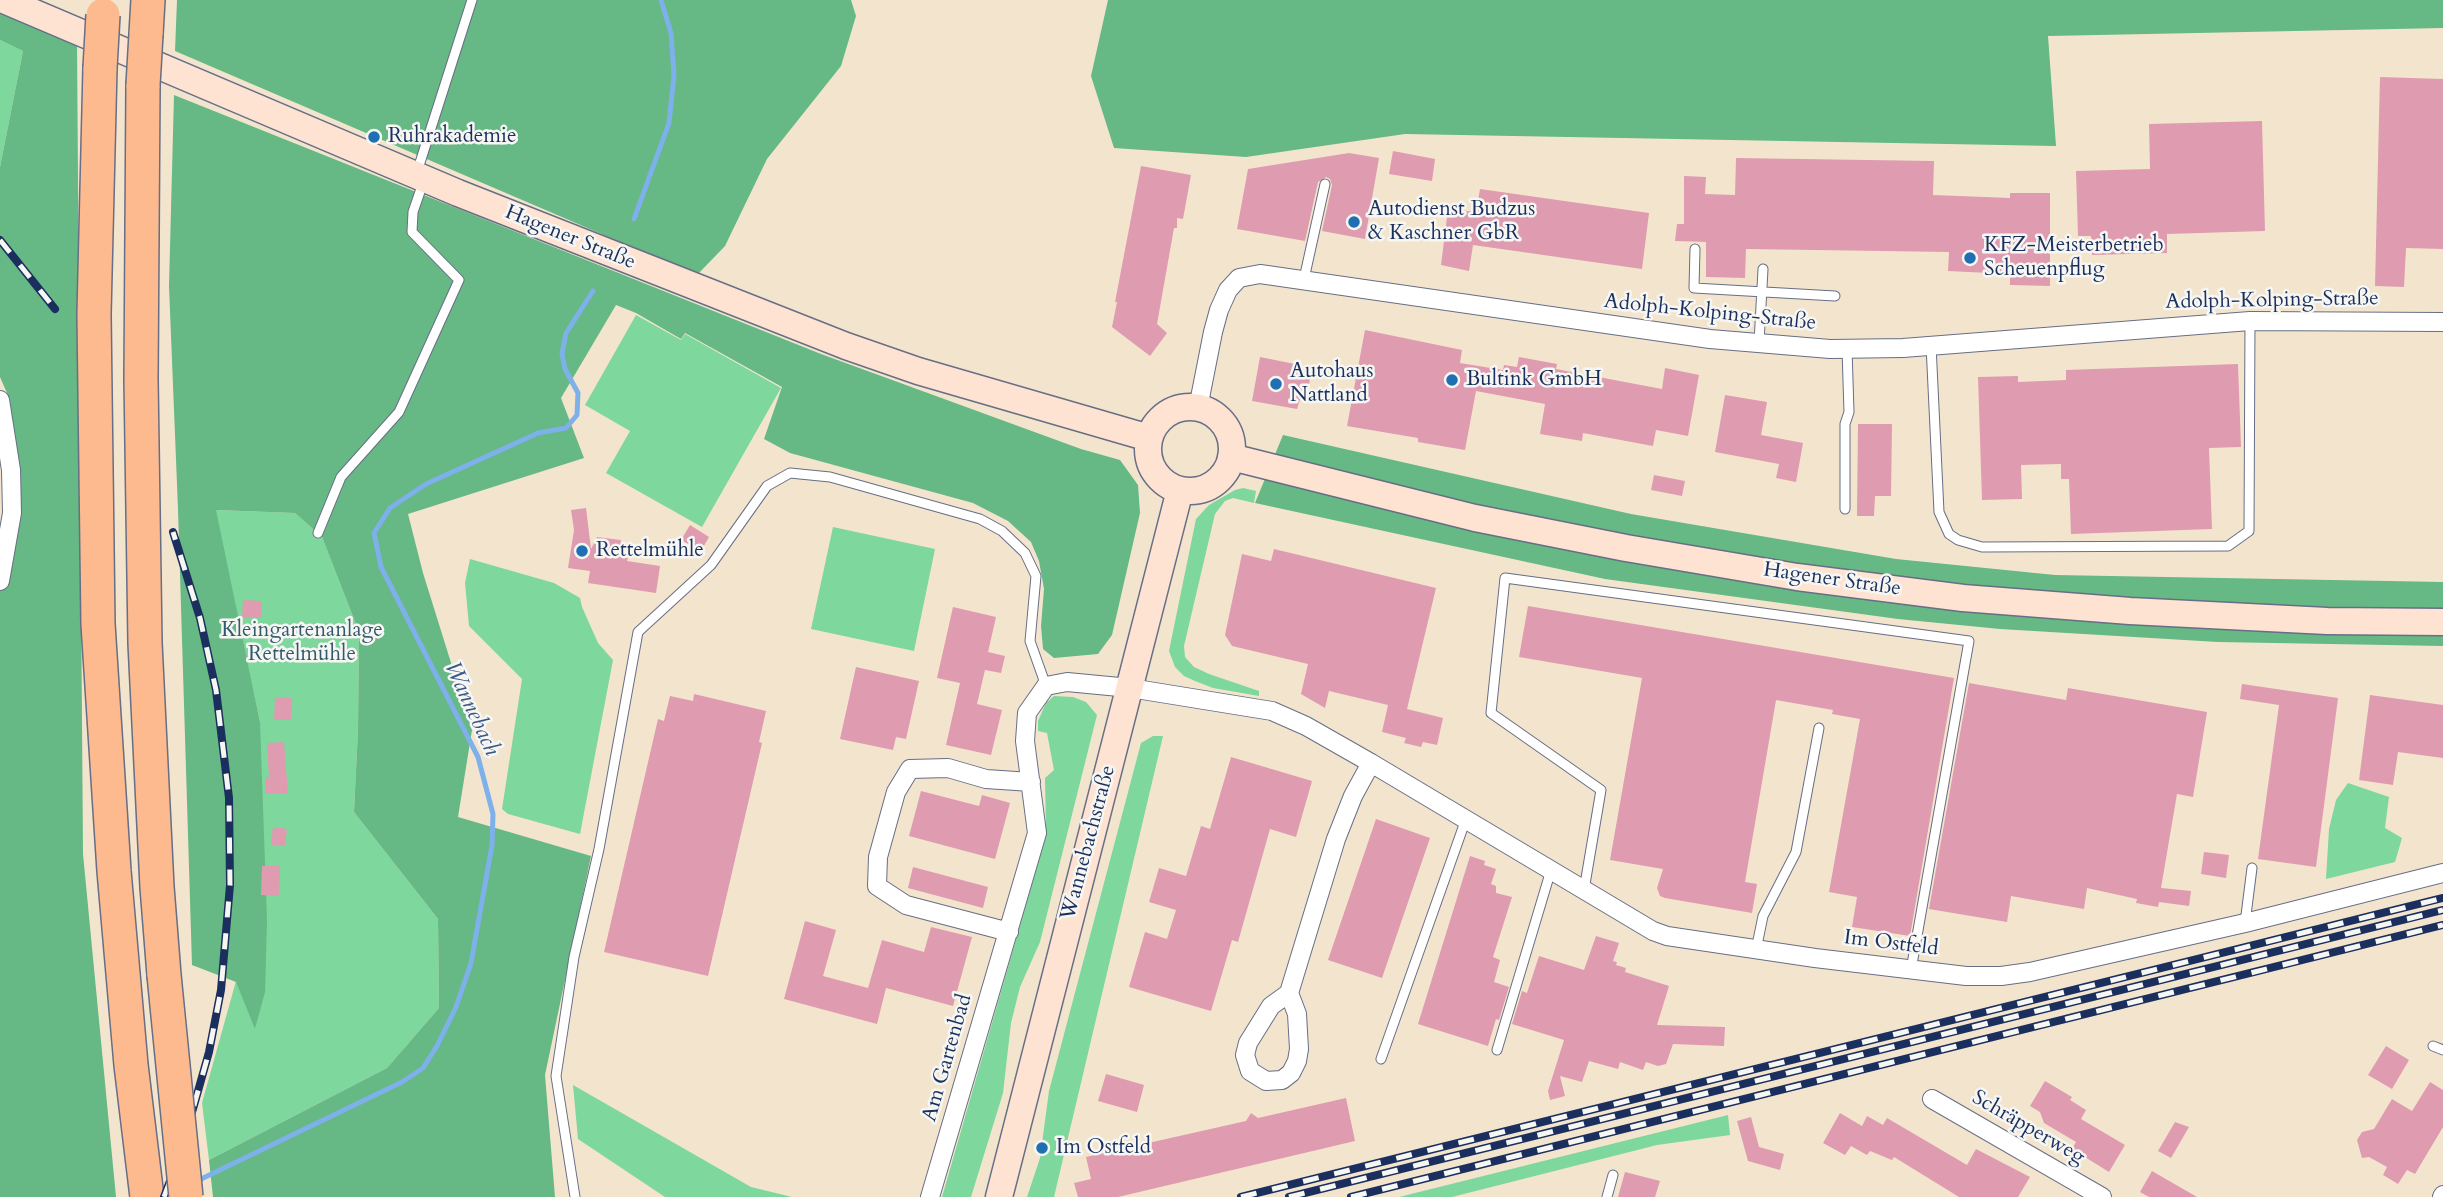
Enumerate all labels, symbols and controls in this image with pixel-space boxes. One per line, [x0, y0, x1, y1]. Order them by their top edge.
place label: Ruhrakademie [388, 124, 517, 150]
marker: Ruhrakademie [366, 129, 382, 145]
place label: Autodienst Budzus & Kaschner GbR [1368, 197, 1535, 247]
street label: Hagener Straße [501, 200, 639, 276]
marker: Autodienst Budzus & Kaschner GbR [1346, 214, 1362, 230]
place label: KFZ-Meisterbetrieb Scheuenpflug [1984, 233, 2164, 283]
marker: KFZ-Meisterbetrieb Scheuenpflug [1962, 250, 1978, 266]
street label: Adolph-Kolping-Straße [2165, 287, 2379, 315]
street label: Adolph-Kolping-Straße [1603, 289, 1817, 337]
place label: Autohaus Nattland [1290, 359, 1374, 409]
place label: Bultink GmbH [1466, 367, 1602, 393]
marker: Bultink GmbH [1444, 372, 1460, 388]
marker: Autohaus Nattland [1268, 376, 1284, 392]
place label: Rettelmühle [596, 538, 704, 564]
marker: Rettelmühle [574, 543, 590, 559]
street label: Hagener Straße [1762, 558, 1902, 602]
park label: Kleingartenanlage Rettelmühle [221, 618, 383, 668]
water label: Wannebach [437, 657, 505, 761]
street label: Wannebachstraße [1056, 763, 1122, 923]
street label: Im Ostfeld [1842, 926, 1940, 962]
street label: Am Gartenbad [918, 991, 978, 1125]
street label: Schräpperweg [1967, 1086, 2089, 1170]
place label: Im Ostfeld [1056, 1135, 1151, 1161]
marker: Im Ostfeld [1034, 1140, 1050, 1156]

